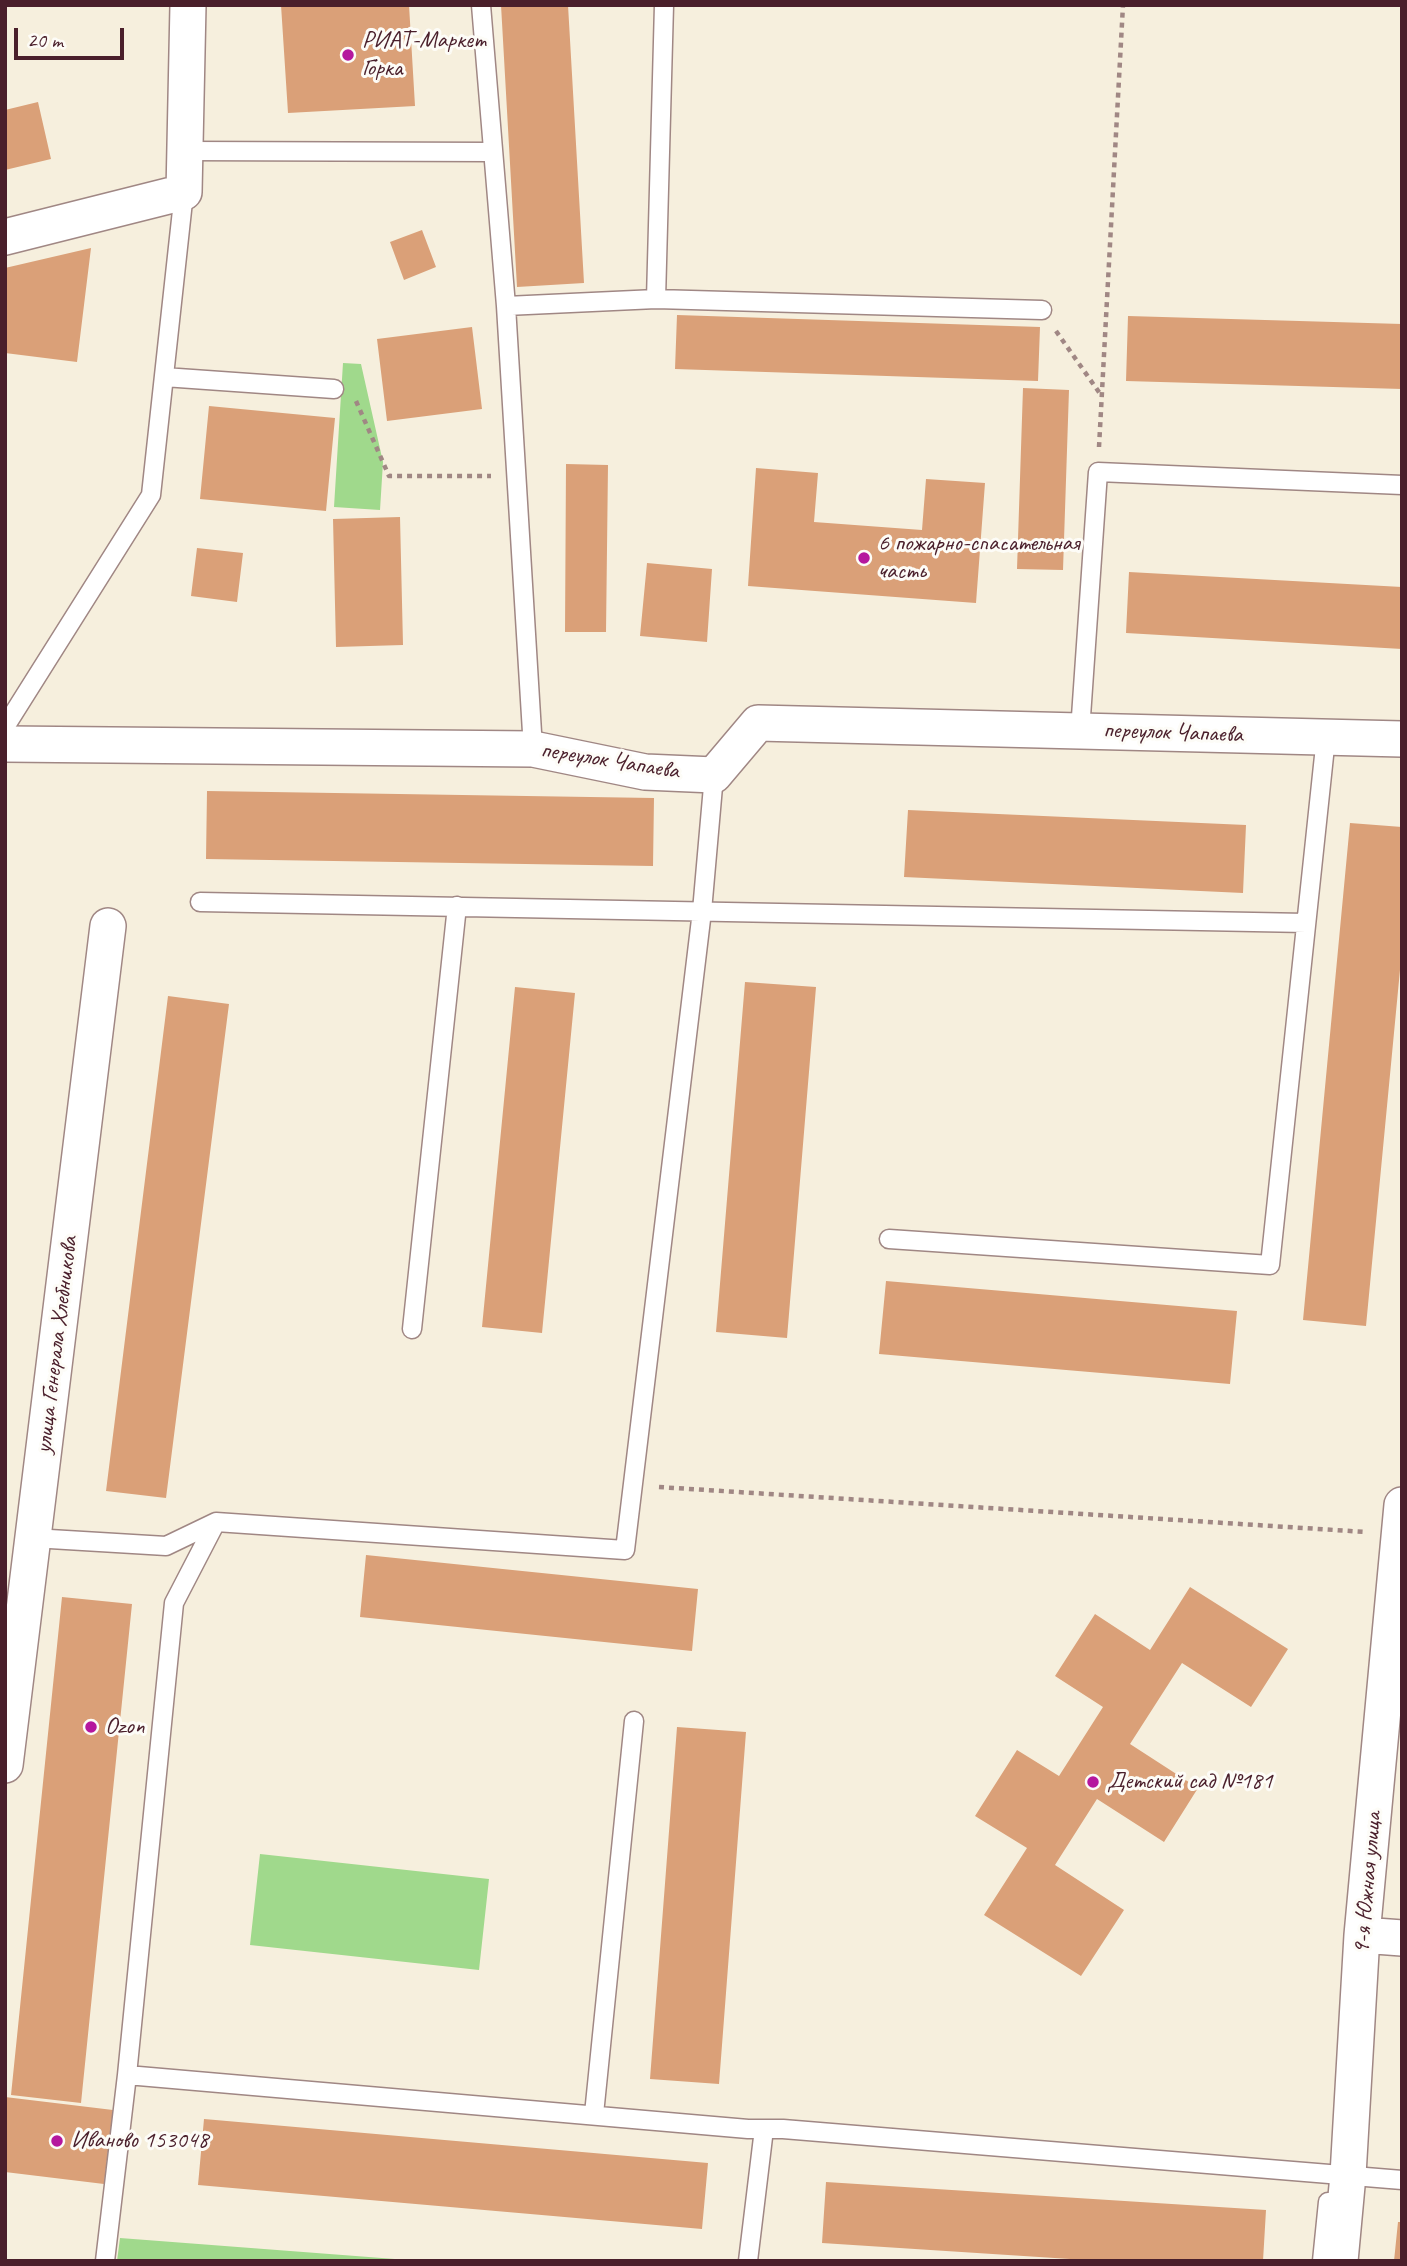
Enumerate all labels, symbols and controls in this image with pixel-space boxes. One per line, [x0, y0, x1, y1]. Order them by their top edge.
scale bar [18, 14, 128, 58]
text: 20 m [27, 27, 63, 53]
place label: РИАТ-Маркет Горка [362, 27, 486, 83]
marker: РИАТ-Маркет Горка [340, 47, 356, 63]
place label: 6 пожарно-спасательная часть [878, 530, 1080, 586]
marker: 6 пожарно-спасательная часть [856, 550, 872, 566]
street label: переулок Чапаева [1103, 716, 1243, 750]
street label: переулок Чапаева [539, 736, 681, 786]
street label: улица Генерала Хлебникова [29, 1235, 85, 1455]
place label: Ozon [105, 1713, 144, 1741]
marker: Ozon [83, 1719, 99, 1735]
place label: Детский сад №181 [1107, 1768, 1273, 1796]
marker: Детский сад №181 [1085, 1774, 1101, 1790]
street label: 9-я Южная улица [1347, 1811, 1389, 1955]
place label: Иваново 153048 [71, 2127, 208, 2155]
marker: Иваново 153048 [49, 2133, 65, 2149]

